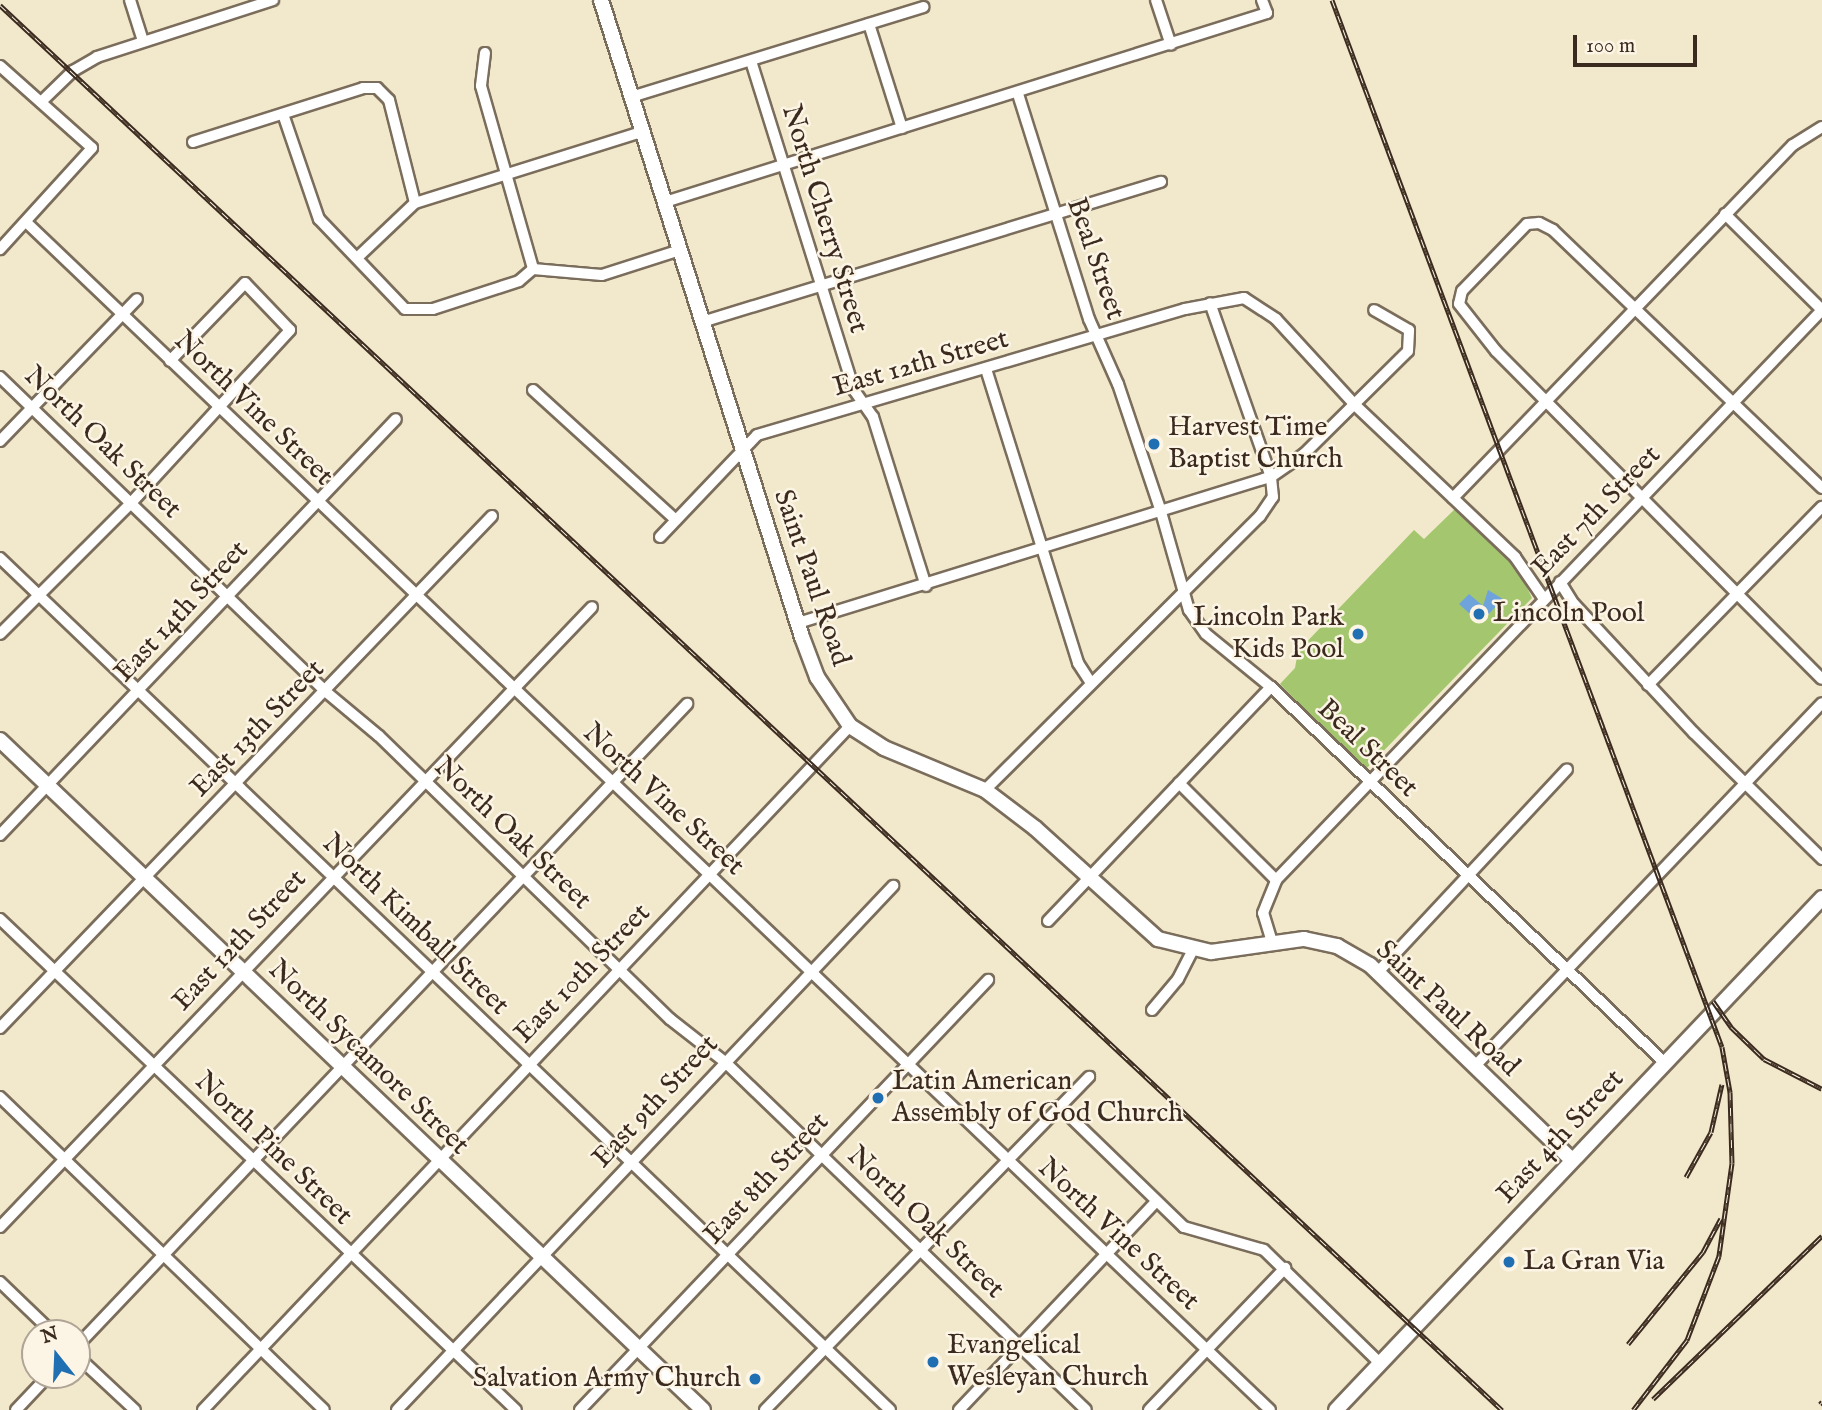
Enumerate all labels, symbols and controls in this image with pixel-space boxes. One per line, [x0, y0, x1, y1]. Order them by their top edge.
scale bar [1577, 21, 1701, 65]
text: 100 m [1586, 33, 1635, 60]
street label: North Cherry Street [773, 101, 875, 337]
street label: Beal Street [1058, 194, 1132, 324]
street label: East 12th Street [829, 323, 1013, 405]
street label: North Vine Street [166, 324, 340, 494]
street label: North Oak Street [16, 360, 188, 526]
place label: Harvest Time Baptist Church [1168, 411, 1343, 477]
marker: Harvest Time Baptist Church [1146, 436, 1162, 452]
street label: East 7th Street [1526, 439, 1668, 585]
street label: Saint Paul Road [765, 485, 857, 671]
street label: East 14th Street [108, 534, 256, 690]
place label: Lincoln Pool [1493, 597, 1644, 631]
place label: Lincoln Park Kids Pool [1193, 601, 1344, 667]
marker: Lincoln Pool [1471, 606, 1487, 622]
marker: Lincoln Park Kids Pool [1350, 626, 1366, 642]
street label: East 13th Street [184, 653, 332, 805]
street label: Beal Street [1310, 693, 1424, 805]
street label: North Vine Street [575, 717, 751, 883]
street label: North Oak Street [426, 751, 598, 917]
street label: North Kimball Street [315, 827, 515, 1023]
street label: East 12th Street [166, 863, 314, 1019]
street label: East 10th Street [508, 897, 658, 1051]
street label: Saint Paul Road [1368, 934, 1526, 1084]
street label: North Sycamore Street [261, 953, 475, 1163]
street label: East 9th Street [586, 1029, 726, 1175]
street label: East 4th Street [1490, 1063, 1632, 1211]
street label: North Pine Street [187, 1065, 359, 1233]
place label: Latin American Assembly of God Church [892, 1065, 1183, 1131]
marker: Latin American Assembly of God Church [870, 1090, 886, 1106]
street label: East 8th Street [697, 1106, 837, 1252]
street label: North Oak Street [839, 1140, 1011, 1306]
street label: North Vine Street [1030, 1152, 1206, 1318]
place label: La Gran Via [1523, 1245, 1665, 1279]
marker: La Gran Via [1501, 1254, 1517, 1270]
north arrow [21, 1319, 91, 1389]
text: N [39, 1322, 62, 1350]
place label: Evangelical Wesleyan Church [947, 1329, 1148, 1395]
marker: Evangelical Wesleyan Church [925, 1354, 941, 1370]
place label: Salvation Army Church [473, 1362, 741, 1396]
marker: Salvation Army Church [747, 1371, 763, 1387]

